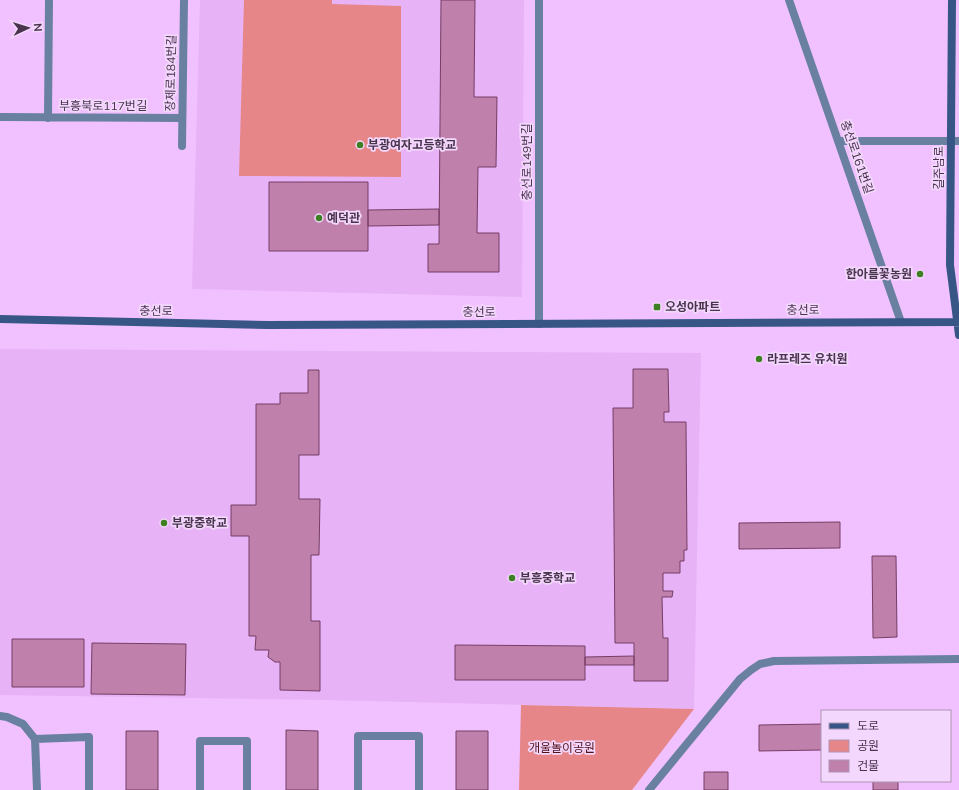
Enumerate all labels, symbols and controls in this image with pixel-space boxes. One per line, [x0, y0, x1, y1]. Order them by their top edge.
north arrow [8, 8, 48, 48]
text: N [31, 23, 45, 32]
street label: 장제로184번길 [162, 34, 179, 112]
street label: 부흥북로117번길 [59, 98, 147, 113]
street label: 충선로161번길 [838, 118, 877, 196]
street label: 충선로149번길 [519, 124, 534, 200]
place label: 부광여자고등학교 [368, 137, 456, 152]
marker: 부광여자고등학교 [355, 140, 365, 150]
street label: 길주남로 [931, 146, 946, 190]
place label: 예덕관 [327, 210, 360, 225]
marker: 예덕관 [314, 213, 324, 223]
place label: 한아름꽃농원 [846, 266, 912, 281]
marker: 한아름꽃농원 [915, 269, 925, 279]
place label: 오성아파트 [665, 299, 720, 314]
marker: 오성아파트 [652, 302, 662, 312]
street label: 충선로 [786, 302, 820, 317]
street label: 충선로 [139, 303, 173, 318]
street label: 충선로 [462, 304, 496, 319]
place label: 라프레즈 유치원 [767, 351, 848, 366]
marker: 라프레즈 유치원 [754, 354, 764, 364]
place label: 부광중학교 [172, 515, 227, 530]
marker: 부광중학교 [159, 518, 169, 528]
place label: 부흥중학교 [520, 570, 575, 585]
marker: 부흥중학교 [507, 573, 517, 583]
legend [821, 710, 951, 782]
text: 도로 [857, 718, 879, 733]
text: 공원 [857, 738, 879, 753]
park label: 개울놀이공원 [529, 740, 595, 755]
text: 건물 [857, 758, 879, 773]

